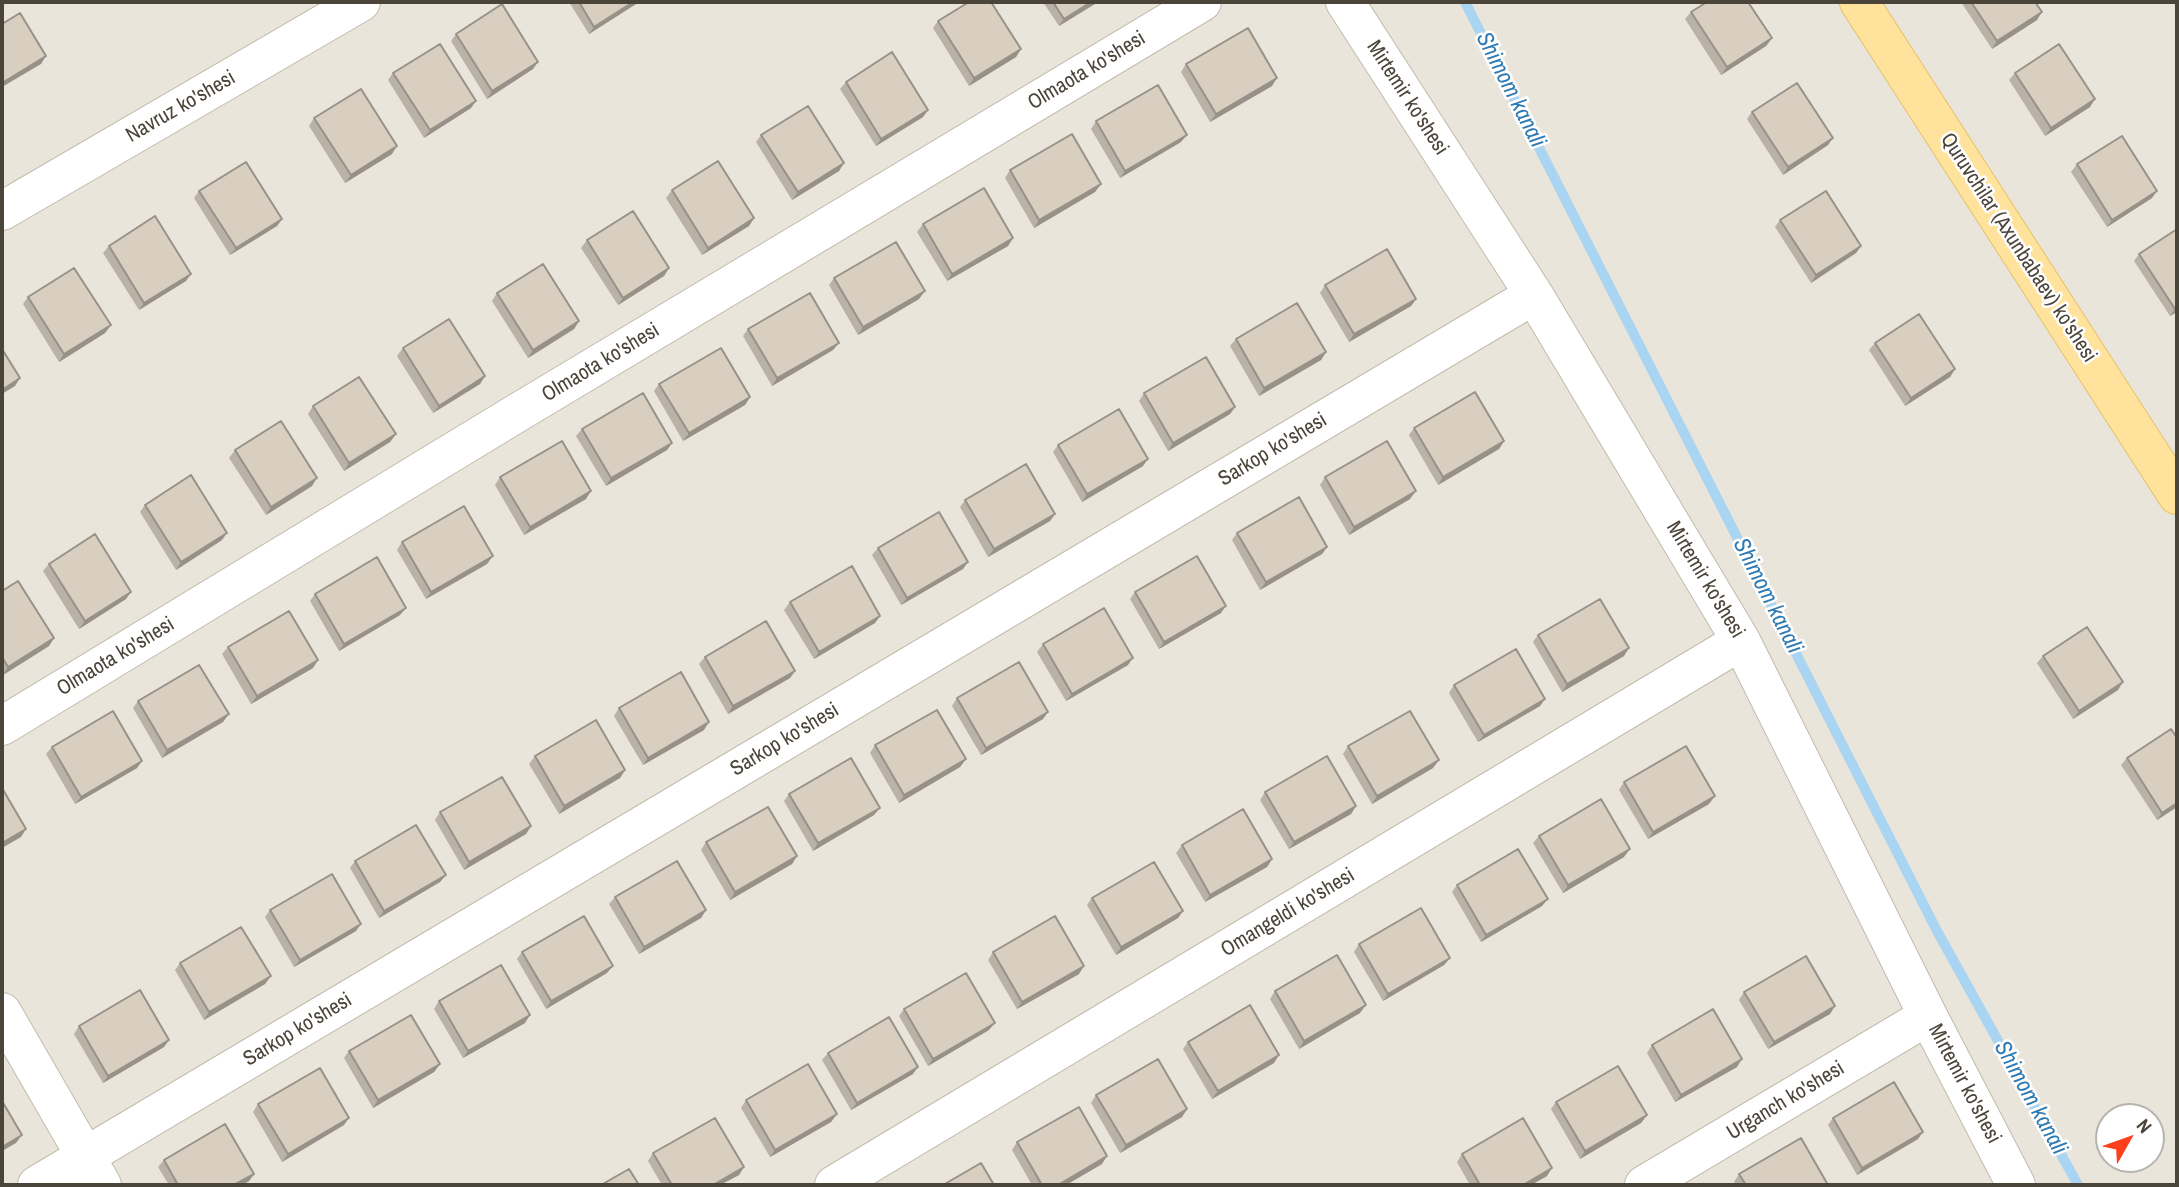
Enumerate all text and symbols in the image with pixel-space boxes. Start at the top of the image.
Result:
street label: Olmaota ko'shesi [1024,26,1150,116]
water label: Shimom kanali [1469,28,1551,152]
street label: Mirtemir ko'shesi [1361,36,1453,160]
street label: Navruz ko'shesi [122,66,240,148]
street label: Quruvchilar (Axunbabaev) ko'shesi [1934,129,2102,367]
street label: Olmaota ko'shesi [538,318,664,408]
street label: Sarkop ko'shesi [1214,408,1332,492]
street label: Mirtemir ko'shesi [1660,517,1750,643]
water label: Shimom kanali [1726,534,1808,658]
street label: Olmaota ko'shesi [53,612,179,702]
street label: Sarkop ko'shesi [726,698,844,782]
street label: Omangeldi ko'shesi [1217,863,1359,963]
street label: Sarkop ko'shesi [239,988,357,1072]
street label: Mirtemir ko'shesi [1922,1020,2006,1148]
water label: Shimom kanali [1987,1036,2073,1160]
street label: Urganch ko'shesi [1723,1056,1849,1146]
north arrow [2095,1103,2165,1173]
text: N [2131,1113,2158,1138]

